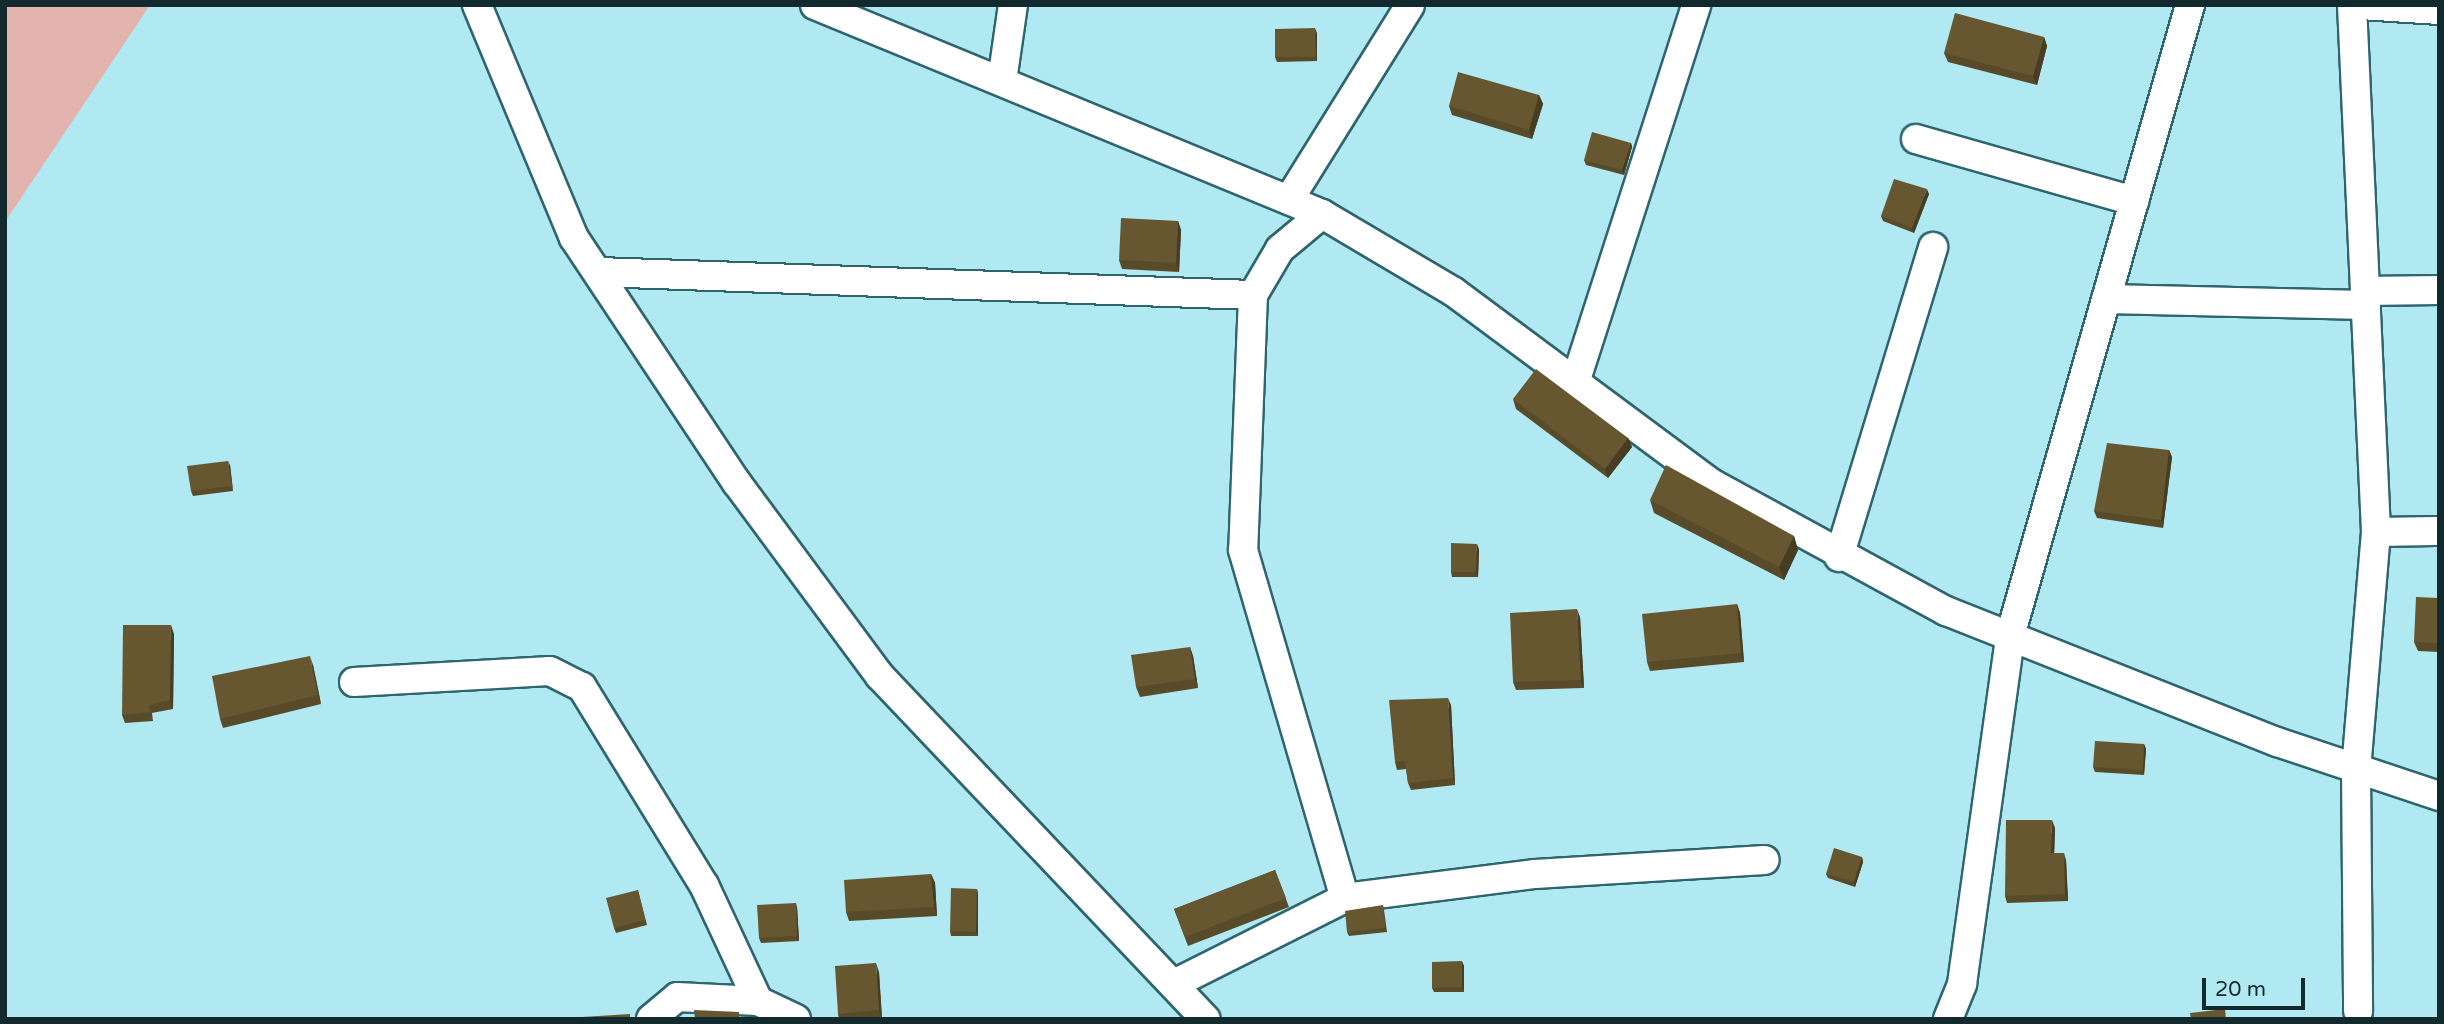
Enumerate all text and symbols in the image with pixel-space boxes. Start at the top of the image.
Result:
scale bar [2206,964,2309,1008]
text: 20 m [2215,977,2266,1002]

